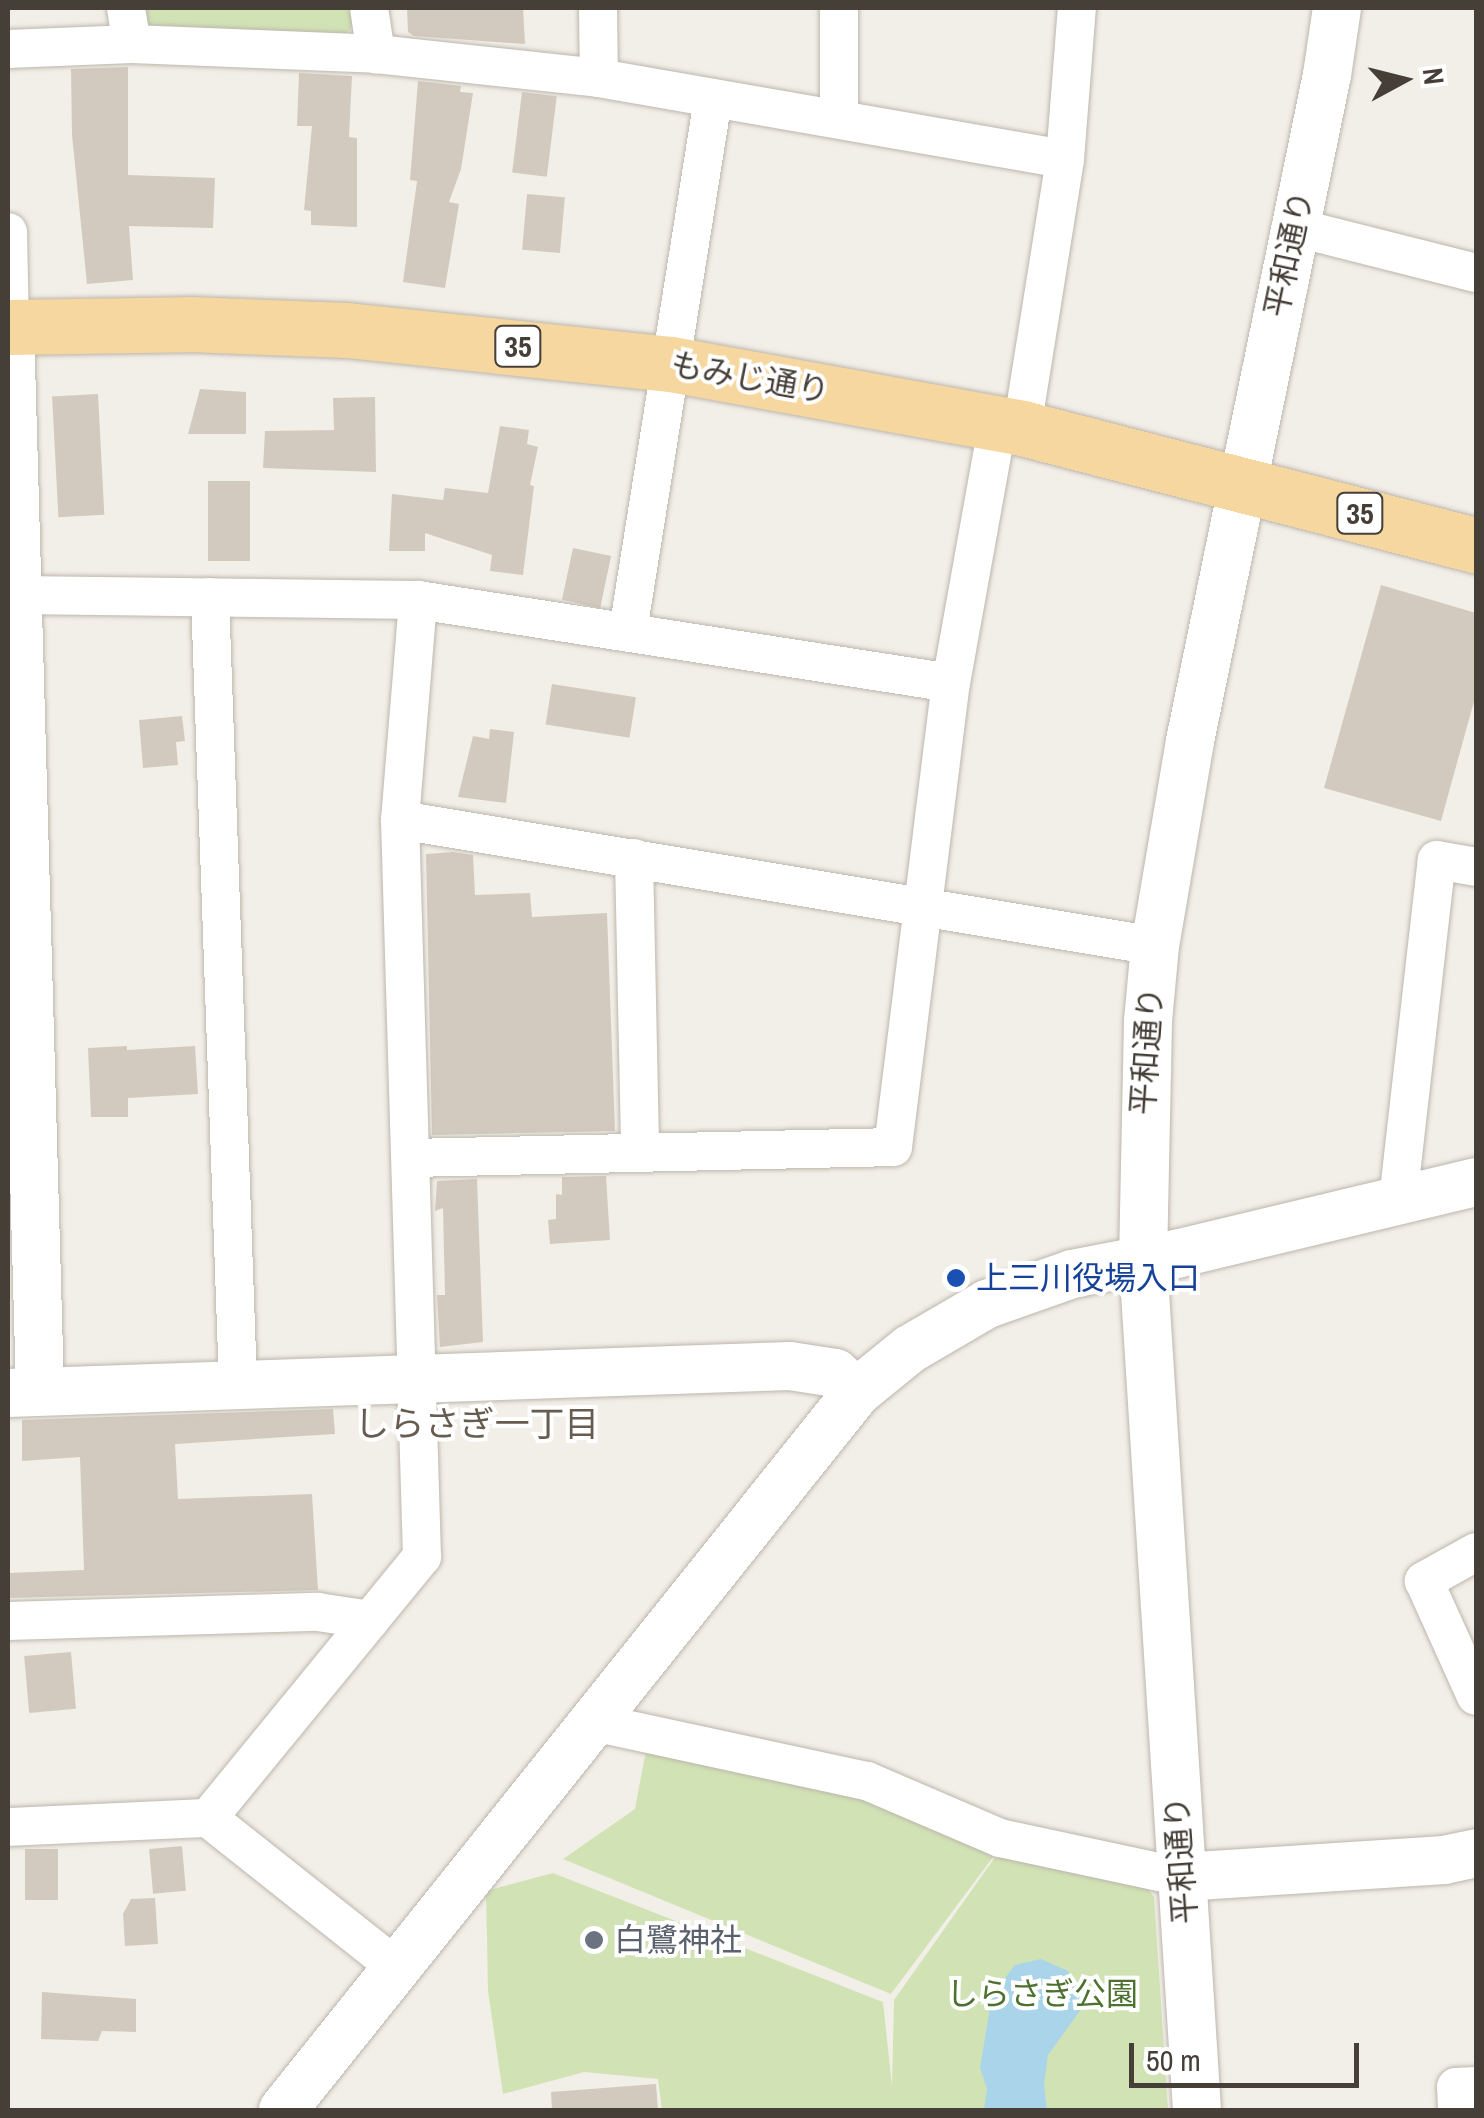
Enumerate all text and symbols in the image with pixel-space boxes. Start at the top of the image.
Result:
north arrow [1354,30,1454,130]
text: N [1414,66,1454,87]
street label: 平和通り [1257,187,1321,321]
road number: 35 [493,321,543,371]
street label: もみじ通り [668,345,832,411]
road number: 35 [1335,488,1385,538]
street label: 平和通り [1123,986,1171,1116]
place label: 上三川役場入口 [976,1259,1200,1297]
marker: 上三川役場入口 [945,1267,967,1289]
district label: しらさぎ一丁目 [355,1403,599,1445]
street label: 平和通り [1157,1795,1205,1925]
place label: 白鷺神社 [614,1921,742,1959]
marker: 白鷺神社 [583,1929,605,1951]
park label: しらさぎ公園 [946,1975,1138,2013]
scale bar [1134,2023,1364,2085]
text: 50 m [1146,2040,1201,2080]

